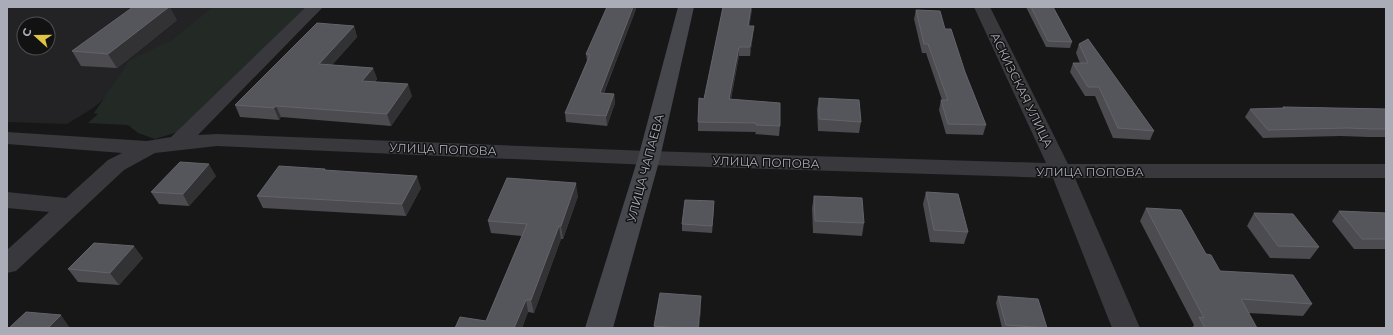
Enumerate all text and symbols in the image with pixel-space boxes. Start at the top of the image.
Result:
north arrow [16,16,56,56]
text: С [19,26,35,39]
street label: АСКИЗСКАЯ УЛИЦА [988,30,1056,150]
street label: УЛИЦА ЧАПАЕВА [623,112,667,224]
street label: УЛИЦА ПОПОВА [389,140,497,158]
street label: УЛИЦА ПОПОВА [712,153,820,171]
street label: УЛИЦА ПОПОВА [1036,164,1144,179]

